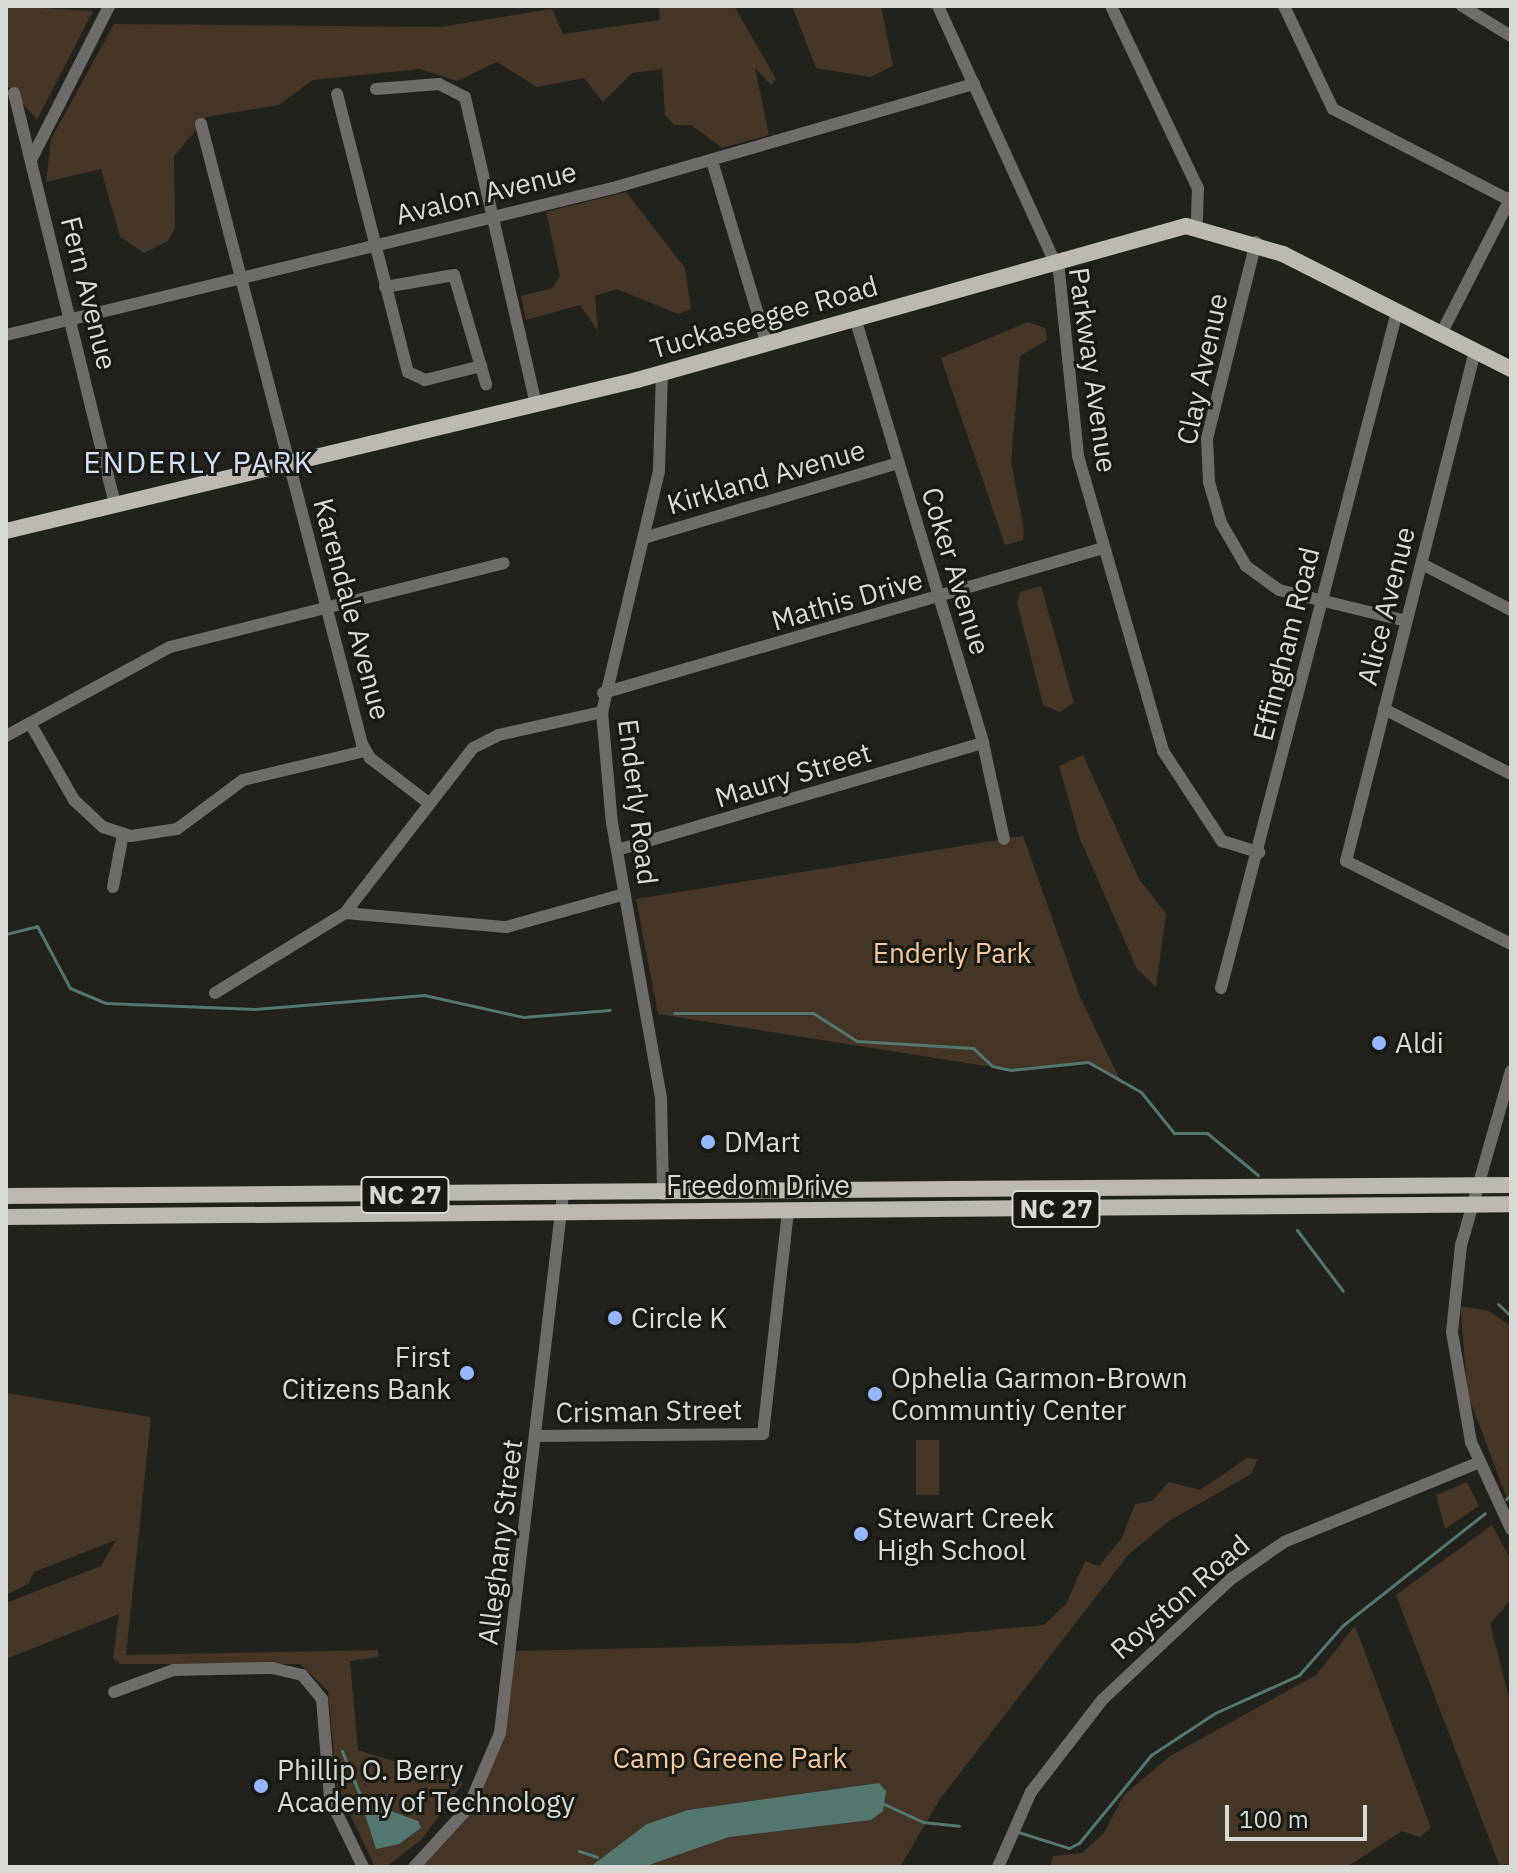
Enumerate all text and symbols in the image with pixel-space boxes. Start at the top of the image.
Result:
street label: Avalon Avenue [392,154,580,232]
street label: Fern Avenue [54,213,124,373]
street label: Parkway Avenue [1062,265,1124,475]
street label: Tuckaseegee Road [646,268,882,366]
street label: Clay Avenue [1170,290,1234,448]
street label: Kirkland Avenue [663,433,869,521]
district label: ENDERLY PARK [83,444,315,480]
street label: Coker Avenue [915,483,997,659]
street label: Karendale Avenue [306,495,398,723]
street label: Alice Avenue [1350,523,1422,689]
street label: Effingham Road [1246,544,1326,744]
street label: Mathis Drive [768,562,926,638]
street label: Enderly Road [611,717,665,887]
street label: Maury Street [711,735,875,815]
park label: Enderly Park [873,936,1031,970]
place label: Aldi [1395,1026,1444,1060]
marker: Aldi [1370,1034,1388,1052]
place label: DMart [724,1125,801,1159]
marker: DMart [699,1133,717,1151]
street label: Freedom Drive [666,1168,850,1202]
road number: NC 27 [359,1173,451,1217]
road number: NC 27 [1010,1187,1102,1231]
place label: Circle K [631,1301,727,1335]
marker: Circle K [606,1309,624,1327]
place label: First Citizens Bank [282,1340,451,1406]
place label: Ophelia Garmon-Brown Communtiy Center [891,1361,1188,1427]
marker: First Citizens Bank [458,1364,476,1382]
marker: Ophelia Garmon-Brown Communtiy Center [866,1385,884,1403]
street label: Crisman Street [555,1393,743,1429]
street label: Alleghany Street [471,1437,529,1647]
place label: Stewart Creek High School [877,1501,1054,1567]
marker: Stewart Creek High School [852,1525,870,1543]
street label: Royston Road [1104,1528,1256,1666]
park label: Camp Greene Park [613,1741,847,1775]
place label: Phillip O. Berry Academy of Technology [277,1753,575,1819]
marker: Phillip O. Berry Academy of Technology [252,1777,270,1795]
scale bar [1229,1789,1371,1839]
text: 100 m [1239,1803,1309,1835]

